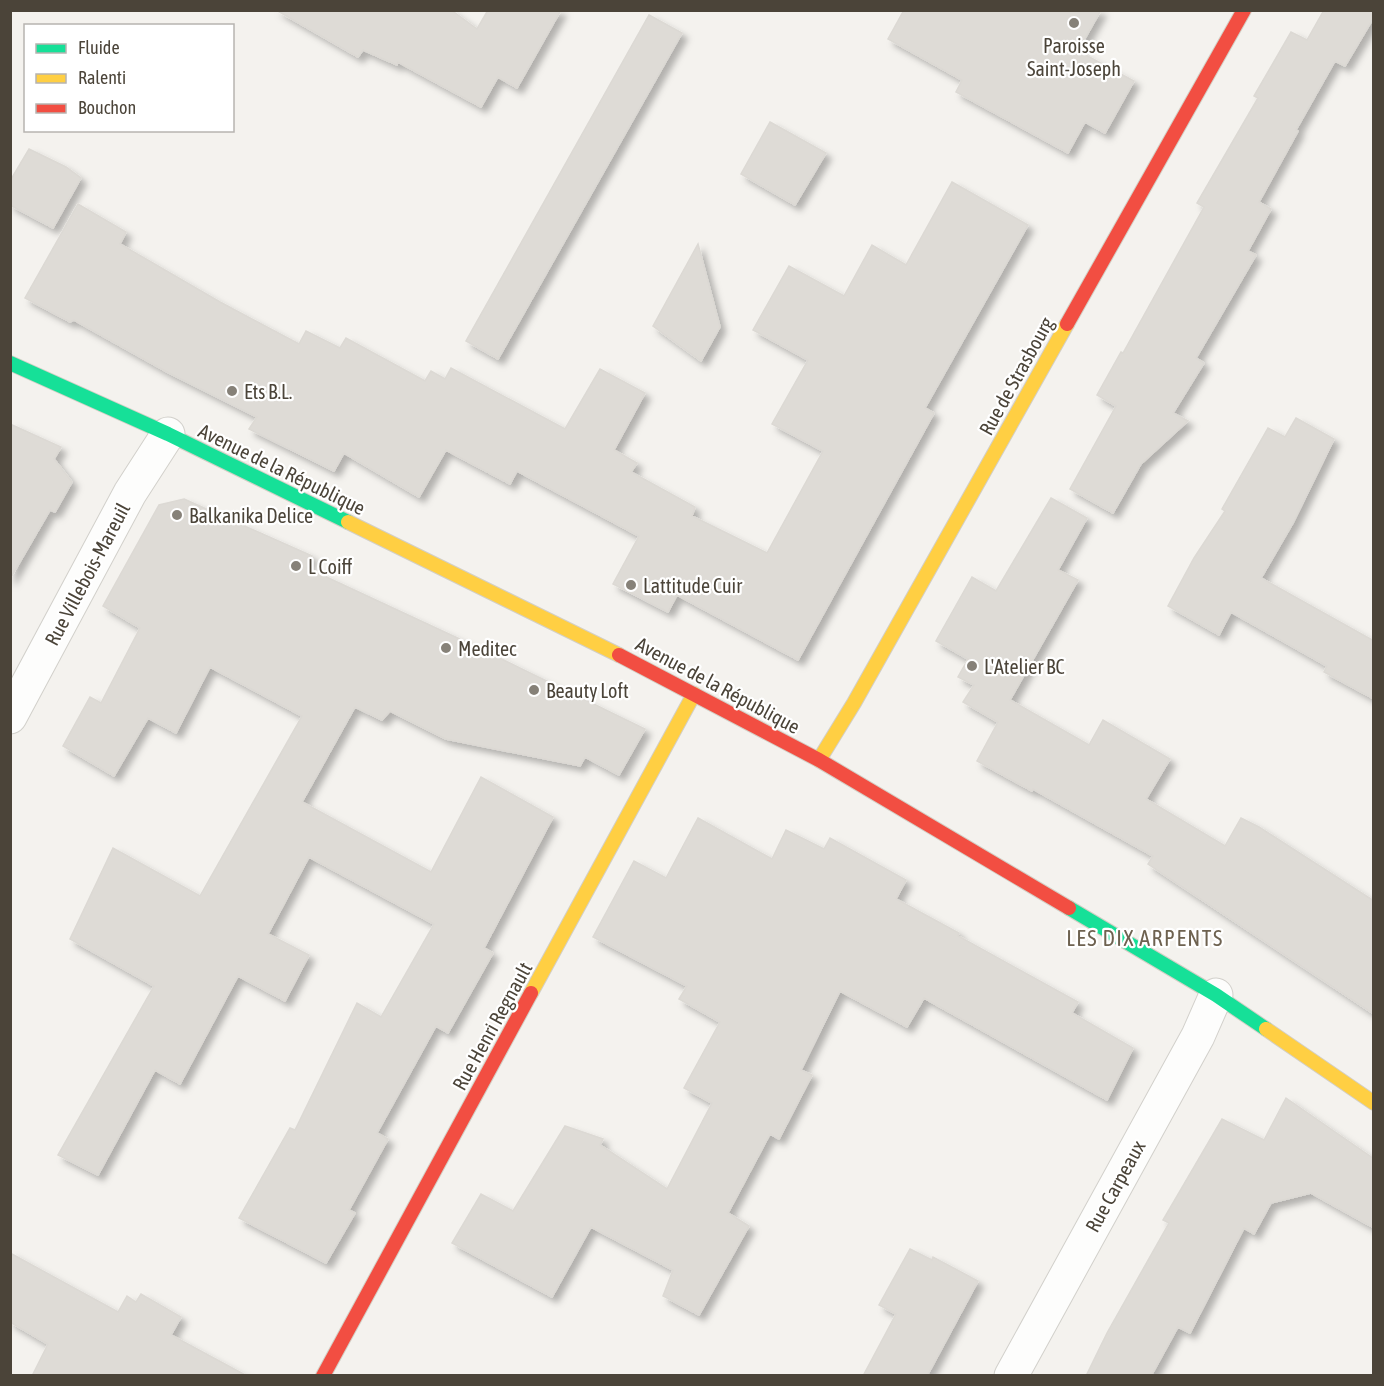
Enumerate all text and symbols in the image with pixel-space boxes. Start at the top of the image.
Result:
marker: Paroisse Saint-Joseph [1067,16,1081,30]
legend [24,24,234,132]
place label: Paroisse Saint-Joseph [1027,34,1121,80]
text: Fluide [78,37,120,58]
text: Ralenti [78,67,126,88]
text: Bouchon [78,97,136,118]
street label: Rue de Strasbourg [974,313,1058,439]
place label: Ets B.L. [244,380,292,403]
marker: Ets B.L. [225,384,239,398]
street label: Avenue de la République [195,419,369,519]
street label: Rue Villebois-Mareuil [40,498,135,649]
place label: Balkanika Delice [189,504,313,527]
marker: Balkanika Delice [170,508,184,522]
place label: L Coiff [308,555,352,578]
marker: L Coiff [289,559,303,573]
place label: Lattitude Cuir [643,574,743,597]
marker: Lattitude Cuir [624,578,638,592]
street label: Avenue de la République [632,632,804,738]
place label: Meditec [458,637,517,660]
marker: Meditec [439,641,453,655]
place label: L'Atelier BC [984,655,1065,678]
marker: L'Atelier BC [965,659,979,673]
place label: Beauty Loft [546,679,629,702]
marker: Beauty Loft [527,683,541,697]
district label: LES DIX ARPENTS [1066,925,1224,951]
street label: Rue Henri Regnault [447,958,537,1094]
street label: Rue Carpeaux [1080,1136,1150,1236]

